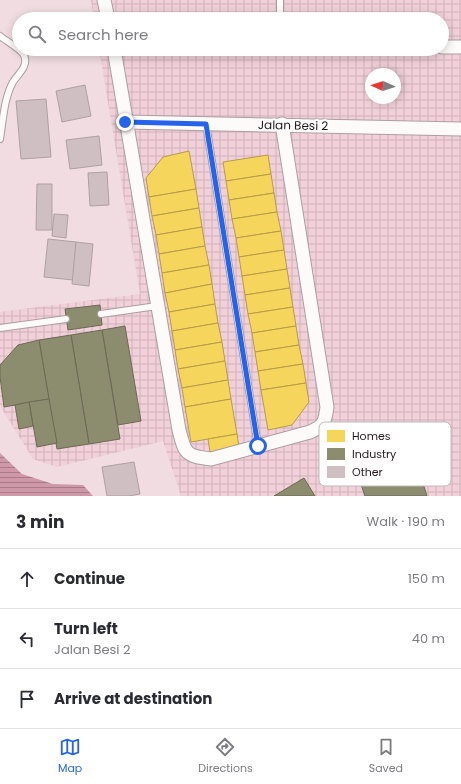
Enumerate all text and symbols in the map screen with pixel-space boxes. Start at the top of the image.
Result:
search box [12,12,449,56]
icon: search [26,23,48,45]
text: Search here [58,24,148,45]
north arrow [365,68,401,104]
route end [116,113,134,131]
street label: Jalan Besi 2 [258,116,329,134]
legend [319,422,451,486]
text: Homes [352,428,391,444]
route start [249,437,267,455]
text: Industry [352,446,397,462]
text: Other [352,464,383,480]
text: 3 min [16,510,64,534]
text: Walk · 190 m [367,512,445,531]
icon: ahead [16,568,38,590]
text: Continue [54,568,125,589]
text: 150 m [408,569,445,588]
text: Turn left [54,618,118,639]
icon: left [16,628,38,650]
text: 40 m [412,629,445,648]
text: Jalan Besi 2 [54,640,130,659]
icon: arrive [16,688,38,710]
text: Arrive at destination [54,688,212,709]
tab: Map [58,736,82,777]
tab: Directions [198,736,253,777]
tab: Saved [369,736,403,777]

